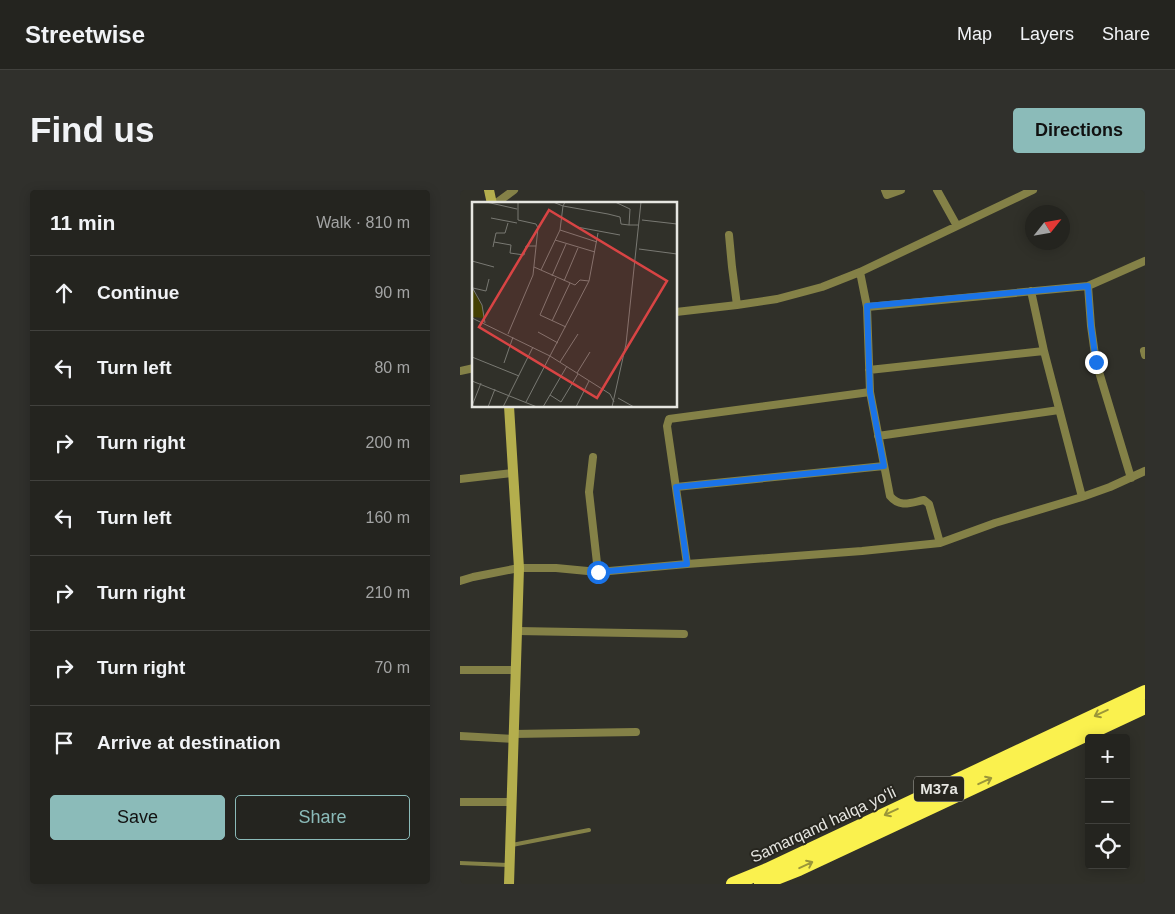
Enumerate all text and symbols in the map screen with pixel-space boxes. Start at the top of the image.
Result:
text: Streetwise [25,21,145,48]
text: Map [957,24,992,44]
text: Layers [1020,24,1074,44]
text: Share [1102,24,1150,44]
button: Directions [1013,108,1145,153]
text: Find us [30,110,154,149]
inset map [472,202,678,408]
north arrow [1025,205,1070,250]
text: 11 min [50,211,115,234]
text: Walk · 810 m [316,214,410,231]
icon: ahead [50,279,78,307]
text: Continue [97,282,179,303]
text: 90 m [374,284,410,301]
route end [1085,351,1108,374]
icon: left [50,354,78,382]
text: Turn left [97,357,172,378]
text: 80 m [374,359,410,376]
icon: right [50,429,78,457]
text: Turn right [97,432,185,453]
text: 200 m [366,434,410,451]
icon: left [50,504,78,532]
text: Turn left [97,507,172,528]
text: 160 m [366,509,410,526]
route start [587,561,610,584]
icon: right [50,579,78,607]
text: Turn right [97,582,185,603]
text: 210 m [366,584,410,601]
icon: right [50,654,78,682]
text: Turn right [97,657,185,678]
text: 70 m [374,659,410,676]
one-way arrow [1094,708,1109,718]
icon: arrive [50,729,78,757]
text: Arrive at destination [97,732,281,753]
map controls [1085,734,1130,869]
button: + [1085,734,1130,779]
road number: M37a [914,776,964,802]
one-way arrow [977,776,992,786]
button: − [1085,779,1130,824]
street label: Samarqand halqa yoʻli [748,783,899,866]
button: Save [50,795,225,840]
button: Share [235,795,410,840]
one-way arrow [883,807,898,817]
button: locate [1085,824,1130,869]
one-way arrow [798,860,813,870]

